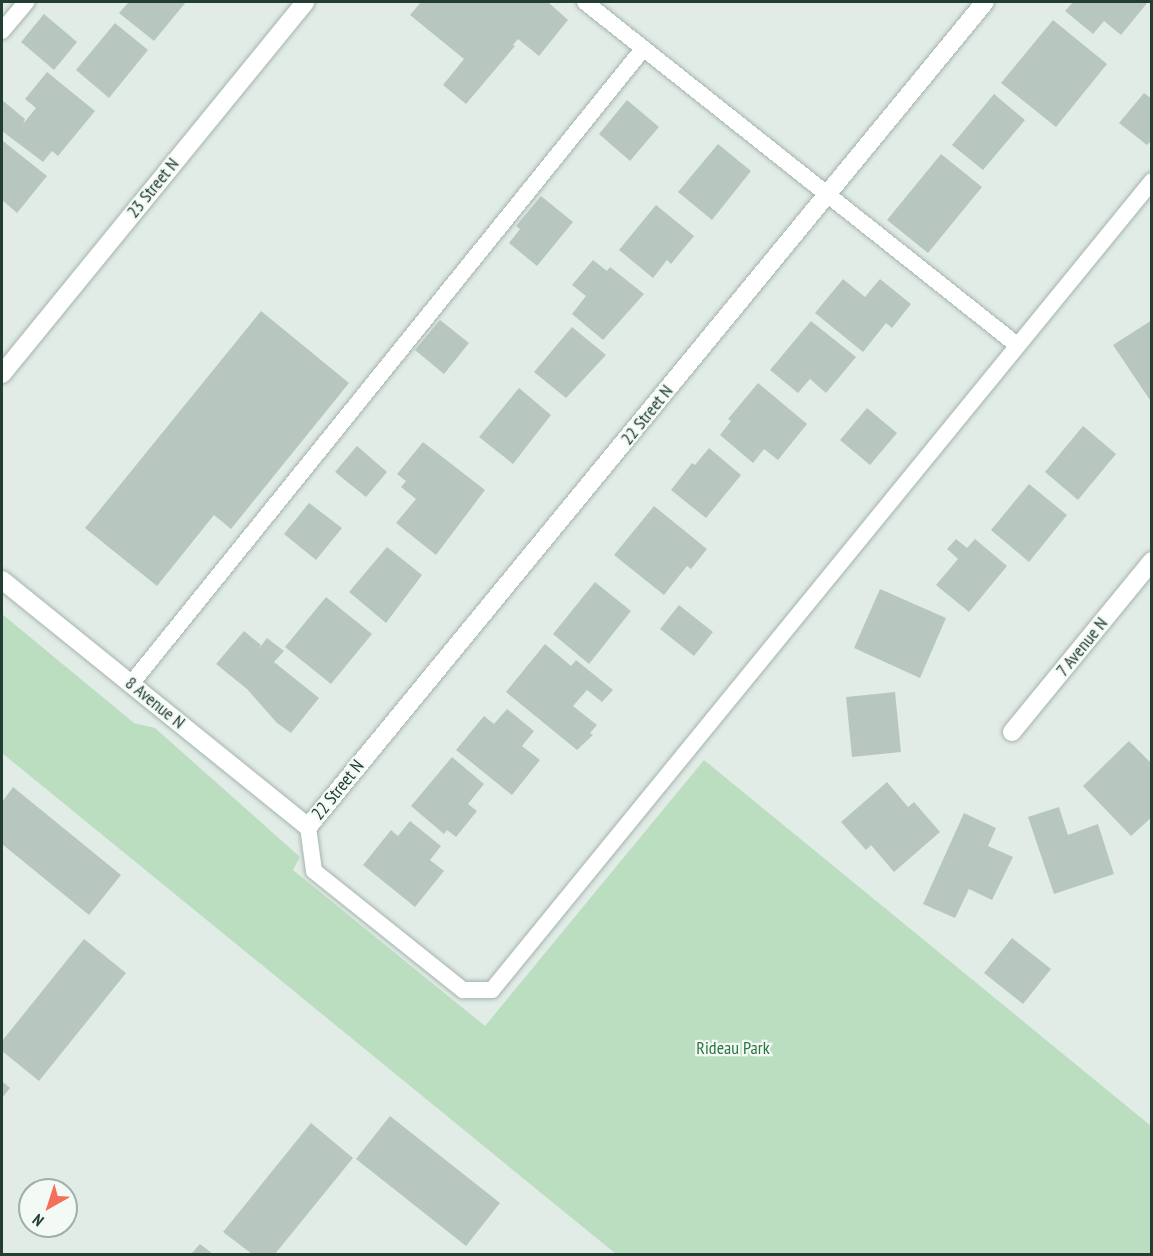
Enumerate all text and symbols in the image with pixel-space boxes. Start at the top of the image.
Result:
street label: 23 Street N [122,154,184,222]
street label: 22 Street N [616,381,678,449]
street label: 7 Avenue N [1051,613,1113,681]
street label: 8 Avenue N [121,672,189,734]
street label: 22 Street N [307,756,369,824]
park label: Rideau Park [696,1037,770,1059]
north arrow [18,1178,78,1238]
text: N [28,1210,48,1231]

